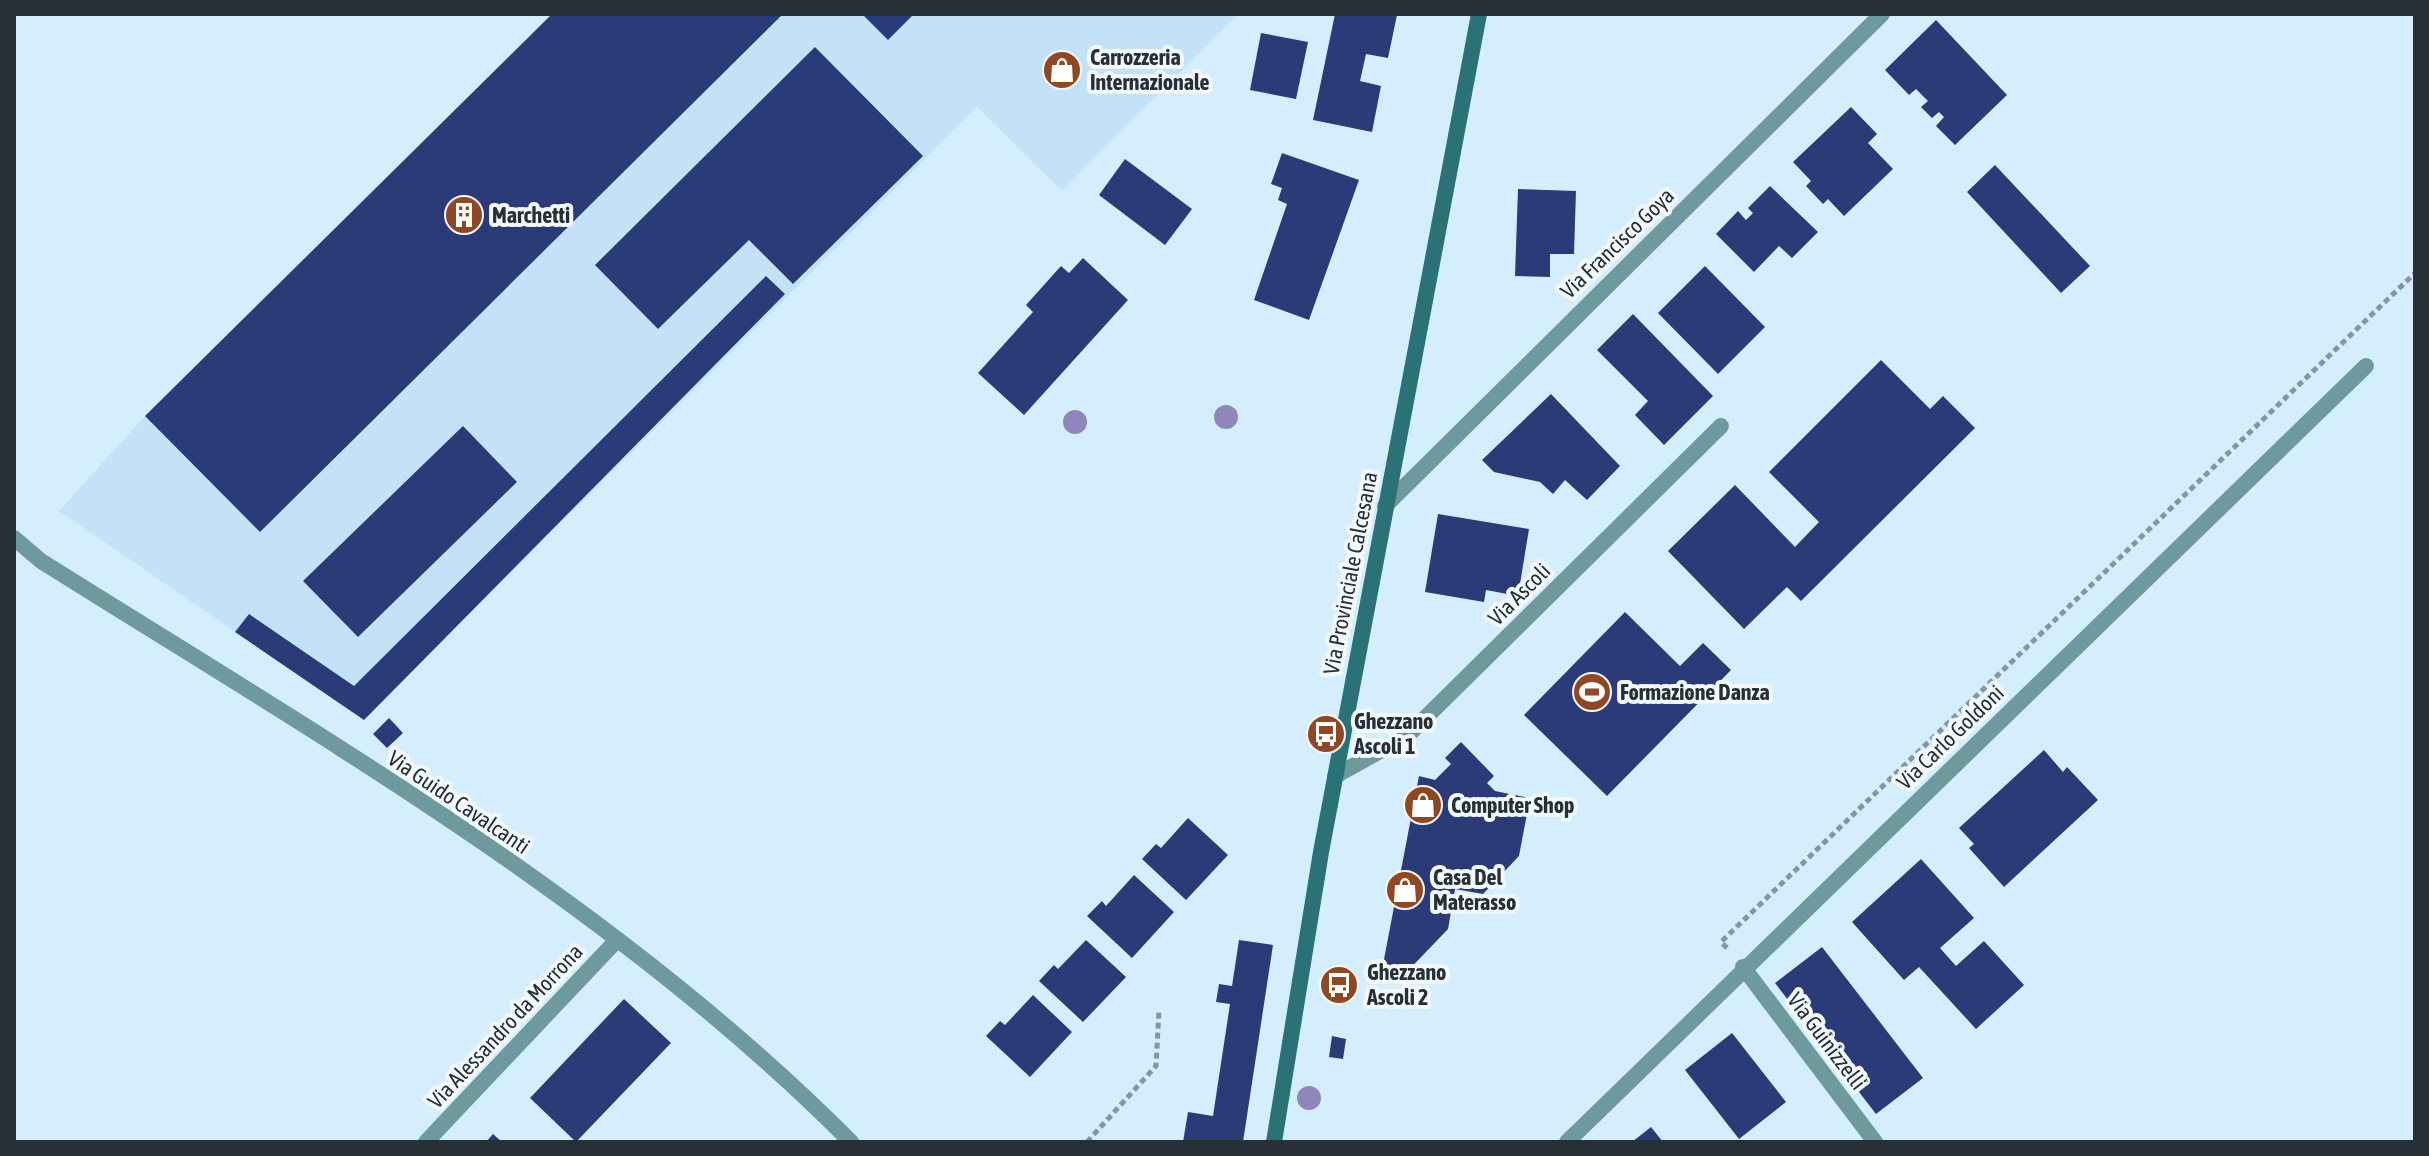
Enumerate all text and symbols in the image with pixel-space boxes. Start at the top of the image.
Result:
place label: Carrozzeria Internazionale [1090,44,1210,95]
shop icon: Carrozzeria Internazionale [1041,49,1083,91]
street label: Via Francisco Goya [1555,182,1679,304]
building icon: Marchetti [443,194,485,236]
place label: Marchetti [492,202,570,228]
street label: Via Provinciale Calcesana [1318,469,1382,677]
street label: Via Ascoli [1483,558,1555,630]
sports icon: Formazione Danza [1571,671,1613,713]
place label: Formazione Danza [1620,679,1770,705]
street label: Via Carlo Goldoni [1891,679,2009,795]
place label: Ghezzano Ascoli 1 [1353,708,1433,759]
bus stop icon: Ghezzano Ascoli 1 [1305,713,1347,755]
street label: Via Guido Cavalcanti [383,745,535,859]
shop icon: Computer Shop [1402,784,1444,826]
place label: Computer Shop [1451,792,1574,818]
place label: Casa Del Materasso [1433,864,1516,915]
shop icon: Casa Del Materasso [1384,869,1426,911]
street label: Via Alessandro da Morrona [422,938,588,1114]
place label: Ghezzano Ascoli 2 [1366,959,1446,1010]
bus stop icon: Ghezzano Ascoli 2 [1318,964,1360,1006]
street label: Via Guinizzelli [1782,987,1872,1095]

